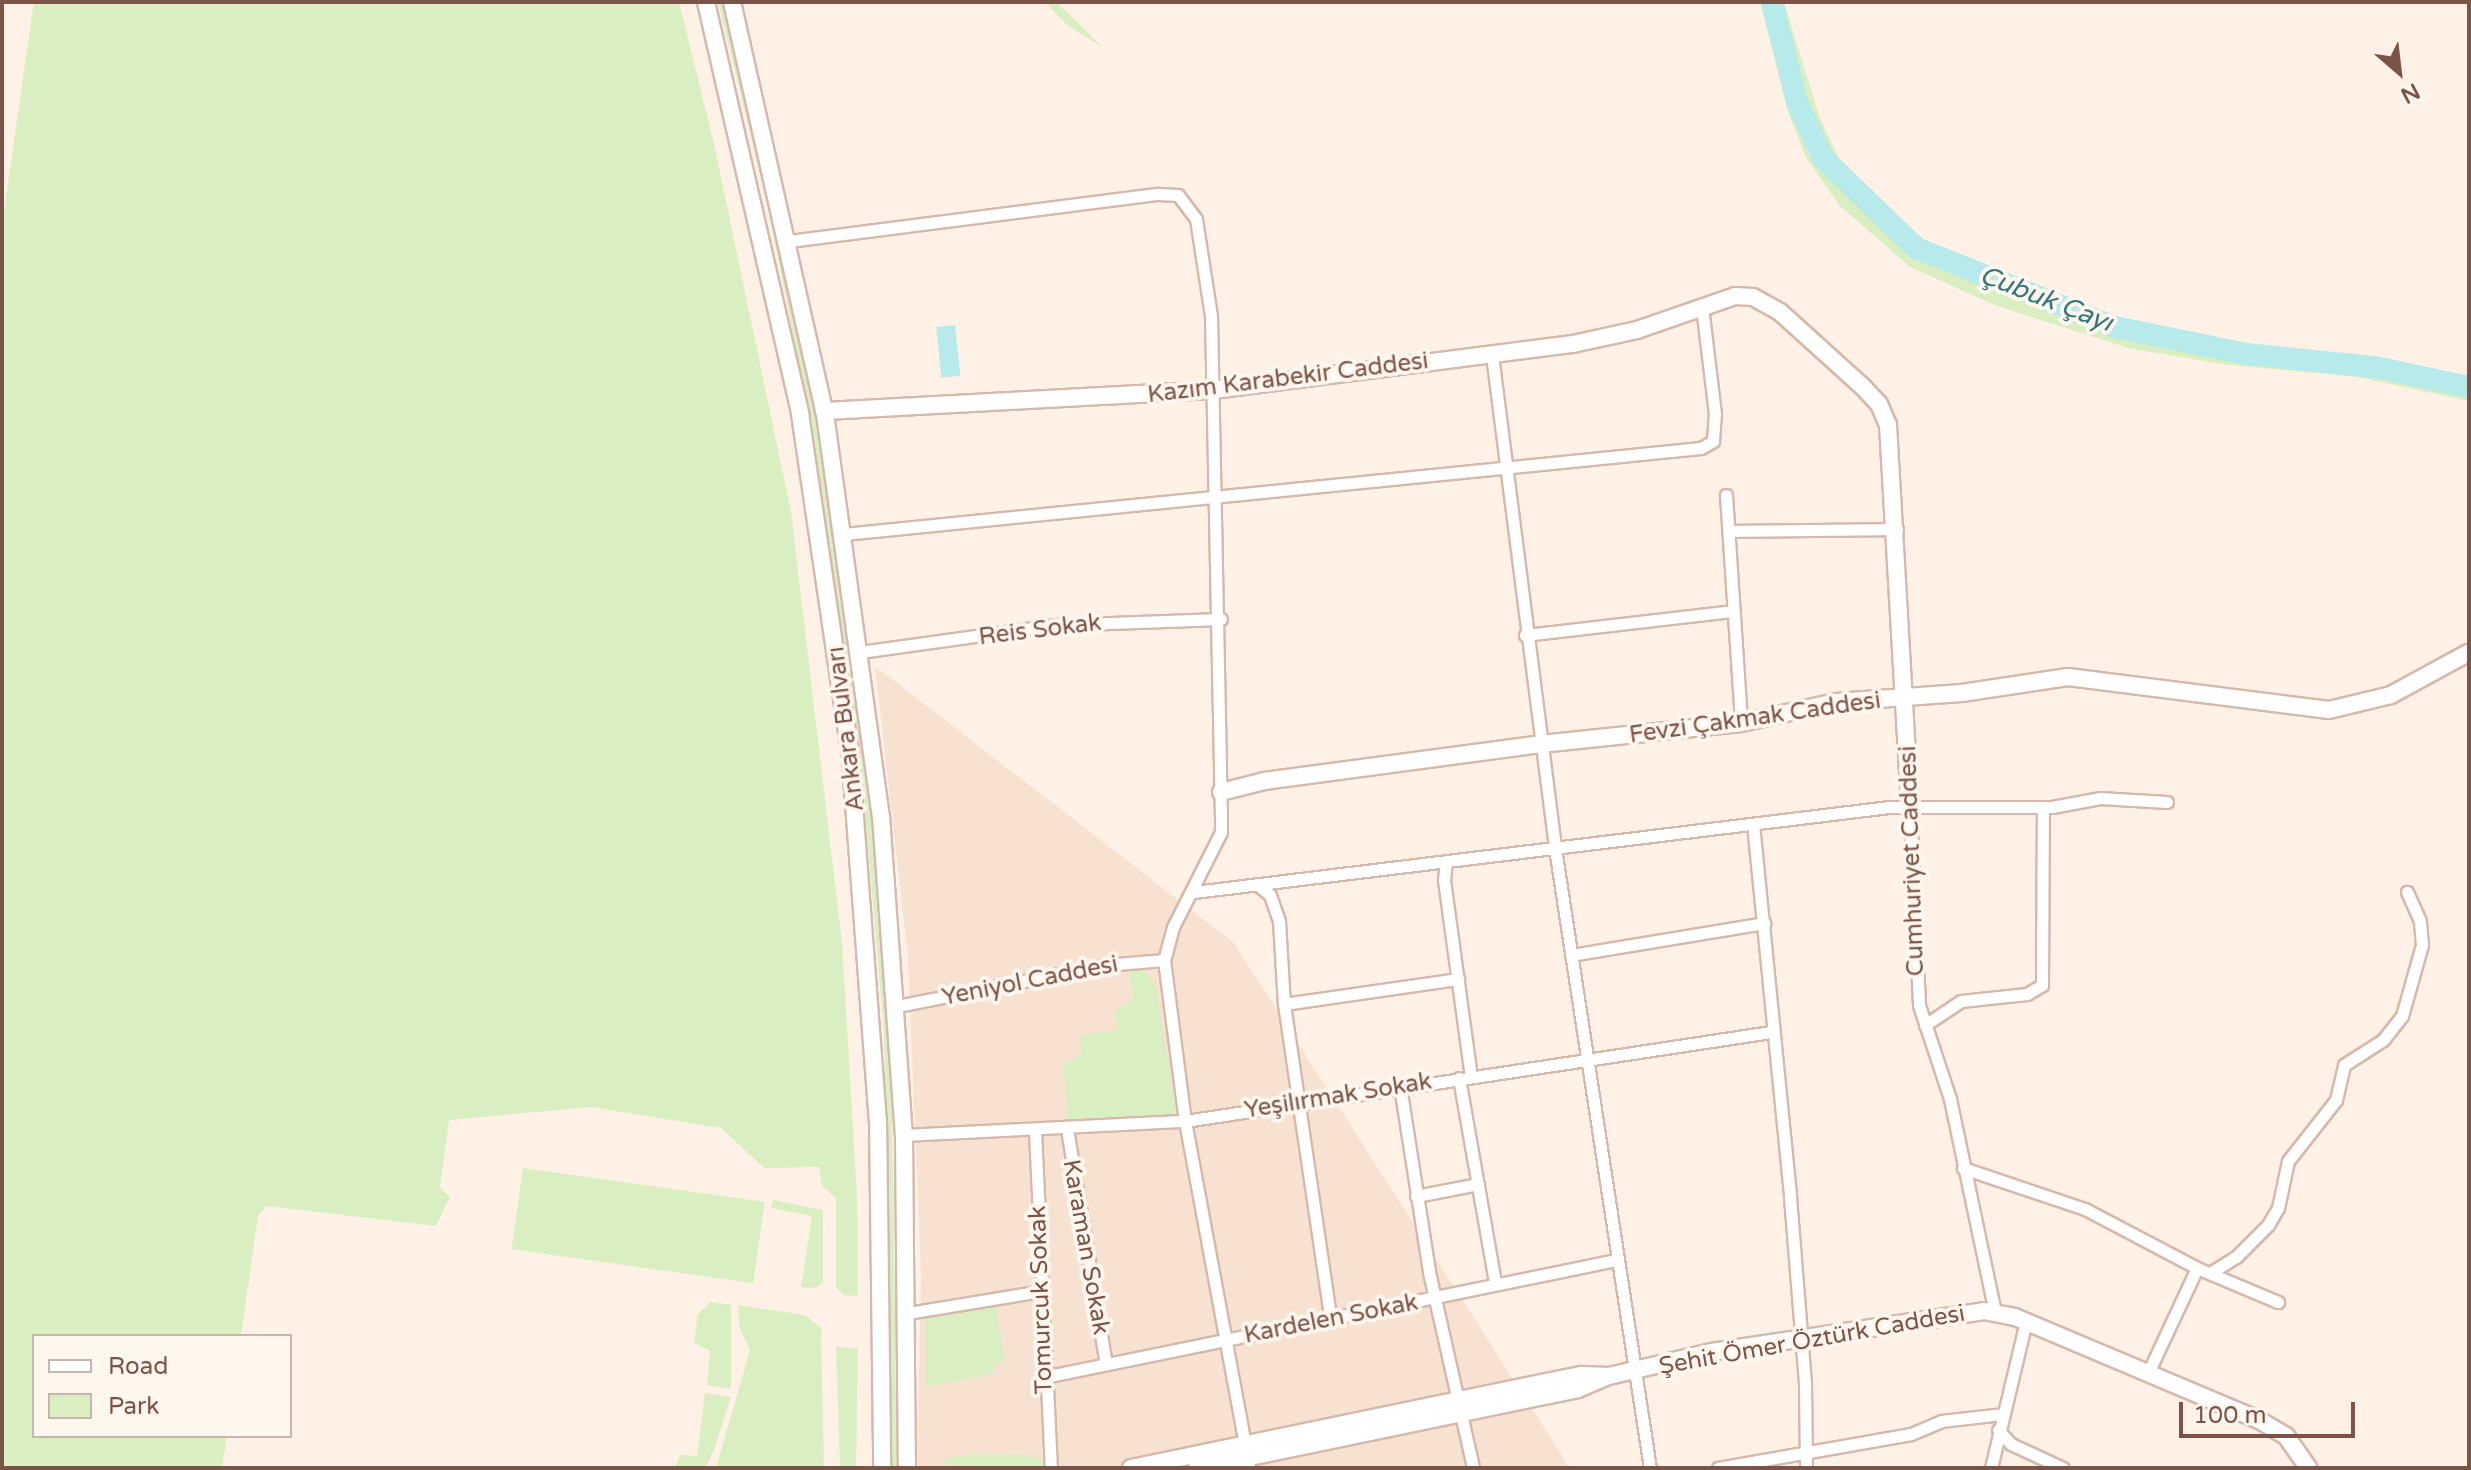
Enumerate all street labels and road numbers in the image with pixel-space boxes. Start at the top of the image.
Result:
street label: Kazım Karabekir Caddesi [1146,346,1430,410]
street label: Reis Sokak [977,608,1103,652]
street label: Ankara Bulvarı [822,645,870,813]
street label: Fevzi Çakmak Caddesi [1627,686,1883,750]
street label: Cumhuriyet Caddesi [1894,745,1930,977]
street label: Yeniyol Caddesi [940,950,1120,1012]
street label: Yeşilırmak Sokak [1242,1067,1434,1125]
street label: Karaman Sokak [1056,1157,1116,1337]
street label: Tomurcuk Sokak [1023,1205,1059,1395]
street label: Kardelen Sokak [1242,1288,1420,1350]
street label: Şehit Ömer Öztürk Caddesi [1657,1299,1967,1381]

